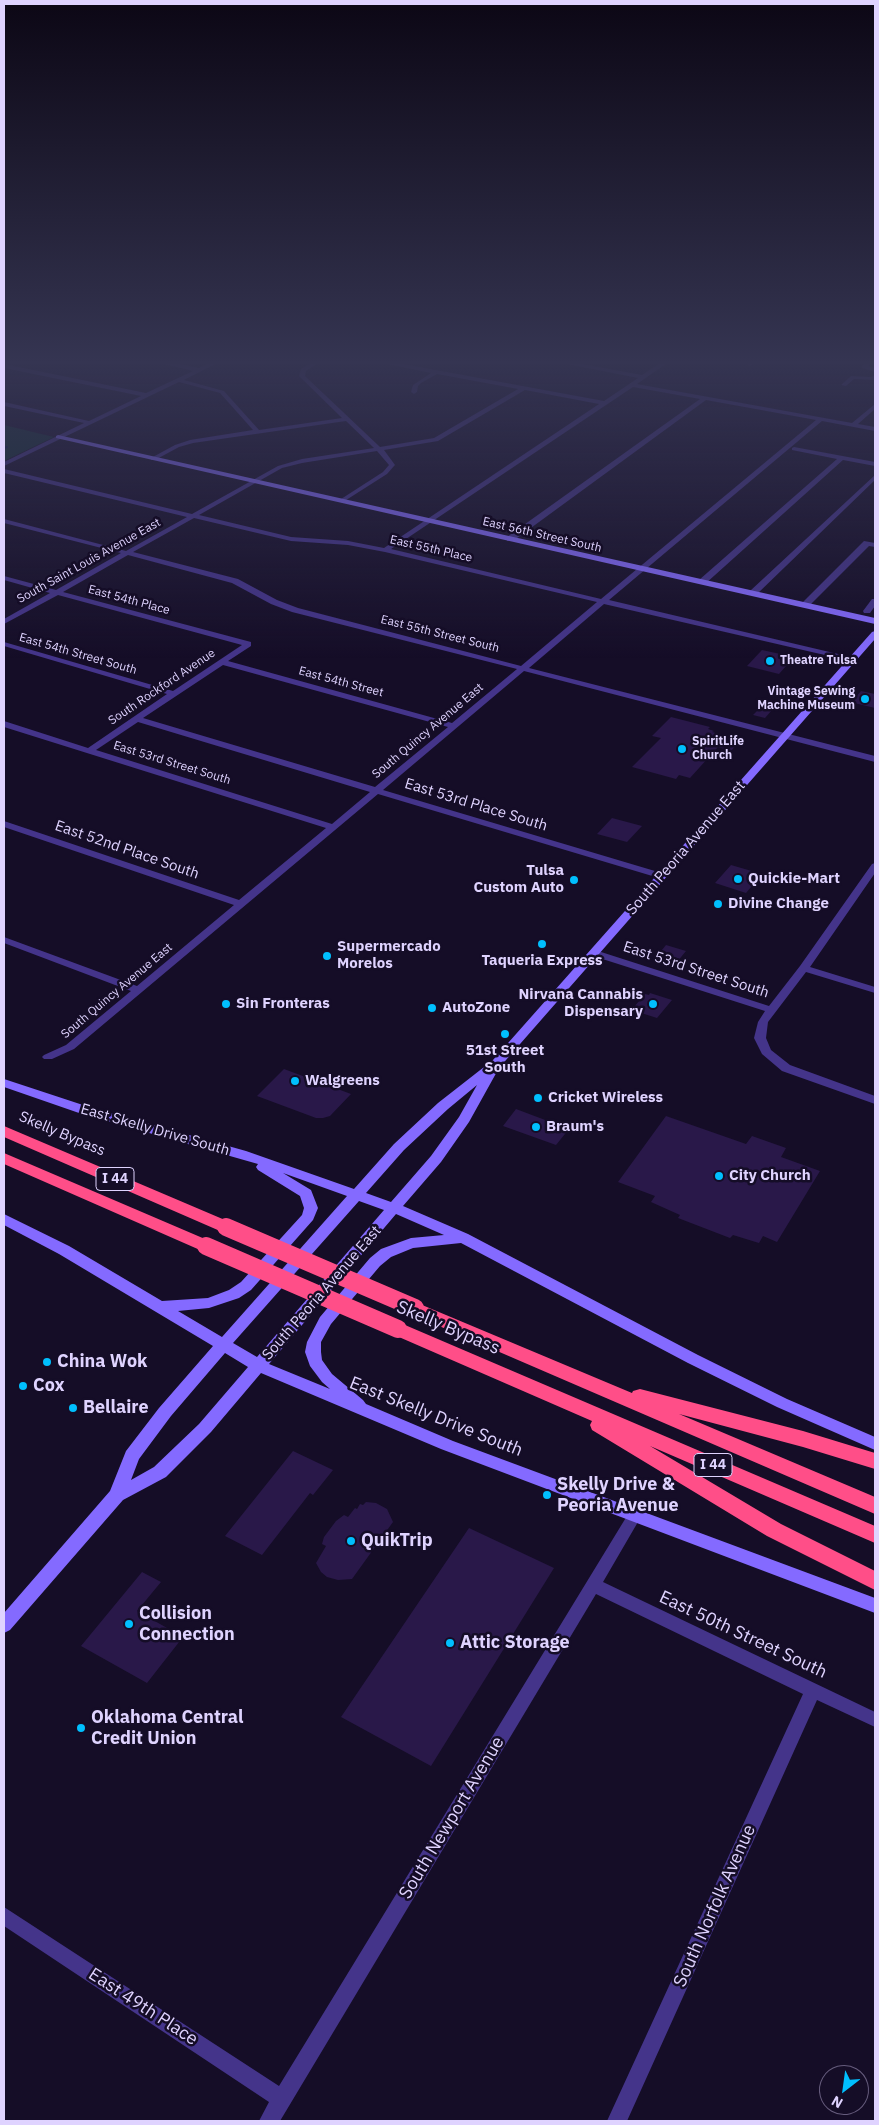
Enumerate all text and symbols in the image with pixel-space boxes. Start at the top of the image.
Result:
street label: East 56th Street South [481,514,603,556]
street label: South Saint Louis Avenue East [15,515,163,607]
street label: East 55th Place [388,533,474,565]
street label: East 54th Place [87,582,171,618]
street label: East 55th Street South [379,612,501,656]
street label: East 54th Street South [17,630,139,678]
street label: South Rockford Avenue [106,646,218,728]
place label: Theatre Tulsa [780,654,857,668]
marker: Theatre Tulsa [764,655,776,667]
street label: East 54th Street [297,664,385,700]
street label: South Quincy Avenue East [370,680,486,782]
place label: Vintage Sewing Machine Museum [757,685,855,713]
marker: Vintage Sewing Machine Museum [859,693,871,705]
place label: SpiritLife Church [692,735,744,763]
street label: East 53rd Street South [112,738,232,788]
marker: SpiritLife Church [676,743,688,755]
street label: East 53rd Place South [402,775,550,835]
street label: South Peoria Avenue East [623,777,749,919]
street label: East 52nd Place South [53,817,201,883]
place label: Tulsa Custom Auto [473,862,564,897]
place label: Quickie-Mart [748,870,840,888]
marker: Quickie-Mart [732,873,744,885]
marker: Tulsa Custom Auto [568,874,580,886]
place label: Divine Change [728,895,829,913]
marker: Divine Change [712,898,724,910]
place label: Supermercado Morelos [337,938,441,973]
marker: Taqueria Express [536,938,548,950]
street label: East 53rd Street South [621,938,771,1002]
street label: South Quincy Avenue East [59,940,175,1042]
marker: Supermercado Morelos [321,950,333,962]
place label: Taqueria Express [481,952,603,970]
place label: Nirvana Cannabis Dispensary [519,986,643,1021]
place label: Sin Fronteras [236,995,330,1013]
marker: Sin Fronteras [220,998,232,1010]
marker: Nirvana Cannabis Dispensary [647,998,659,1010]
place label: AutoZone [442,999,510,1017]
marker: AutoZone [426,1002,438,1014]
marker: 51st Street South [499,1028,511,1040]
place label: 51st Street South [466,1042,544,1077]
place label: Walgreens [305,1072,380,1090]
marker: Walgreens [289,1075,301,1087]
place label: Cricket Wireless [548,1089,663,1107]
marker: Cricket Wireless [532,1092,544,1104]
street label: East Skelly Drive South [78,1100,232,1160]
street label: Skelly Bypass [16,1108,108,1160]
place label: Braum's [546,1118,604,1136]
marker: Braum's [530,1121,542,1133]
place label: City Church [729,1167,811,1185]
road number: I 44 [96,1168,134,1190]
marker: City Church [713,1170,725,1182]
street label: South Peoria Avenue East [259,1222,385,1364]
street label: Skelly Bypass [393,1297,503,1359]
place label: China Wok [57,1351,147,1373]
marker: China Wok [41,1356,53,1368]
street label: East Skelly Drive South [346,1372,526,1462]
place label: Cox [33,1375,65,1397]
marker: Cox [17,1380,29,1392]
place label: Bellaire [83,1397,149,1419]
marker: Bellaire [67,1402,79,1414]
road number: I 44 [694,1454,732,1476]
place label: Skelly Drive & Peoria Avenue [557,1474,679,1516]
marker: Skelly Drive & Peoria Avenue [541,1489,553,1501]
place label: QuikTrip [361,1530,433,1552]
marker: QuikTrip [345,1535,357,1547]
street label: East 50th Street South [656,1587,830,1683]
place label: Collision Connection [139,1603,235,1646]
marker: Collision Connection [123,1618,135,1630]
place label: Attic Storage [460,1632,570,1654]
marker: Attic Storage [444,1637,456,1649]
place label: Oklahoma Central Credit Union [91,1707,244,1750]
marker: Oklahoma Central Credit Union [75,1722,87,1734]
street label: South Newport Avenue [395,1733,509,1903]
street label: South Norfolk Avenue [669,1821,761,1991]
street label: East 49th Place [84,1964,202,2050]
north arrow [819,2065,869,2115]
text: N [828,2092,846,2112]

